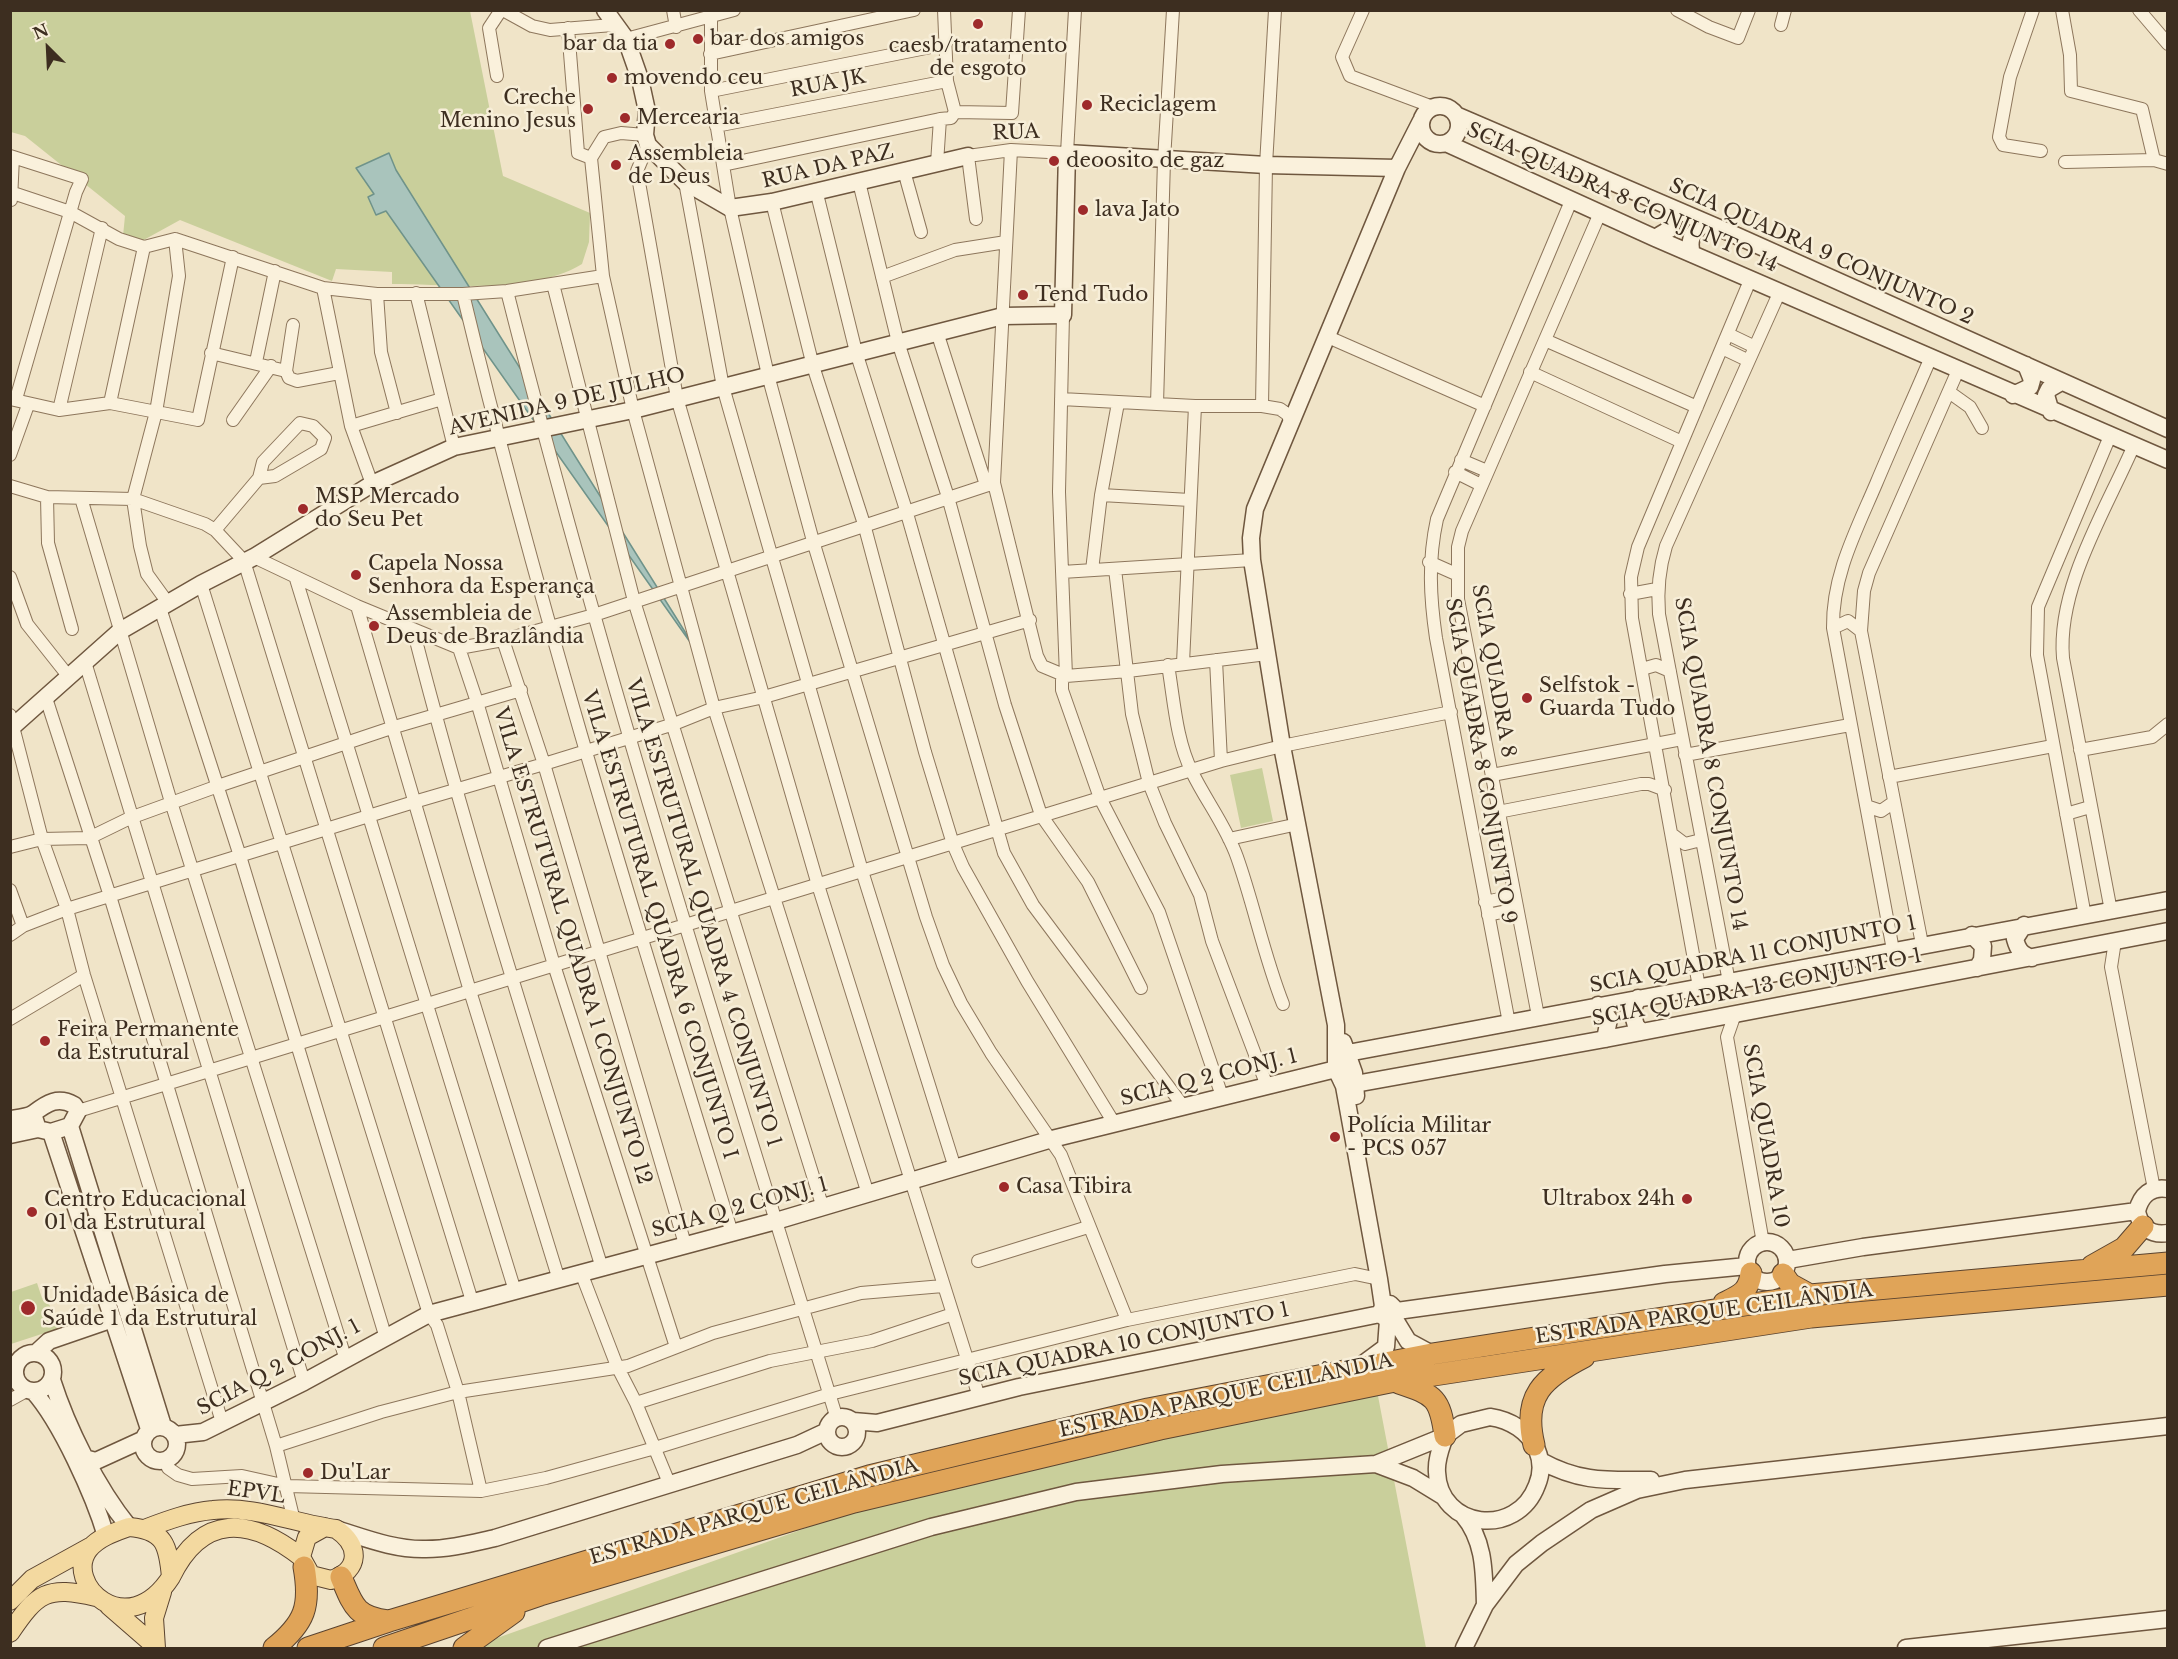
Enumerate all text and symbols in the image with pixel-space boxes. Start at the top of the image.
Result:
marker: caesb/tratamento de esgoto [971,17,985,31]
north arrow [18,18,78,78]
text: N [30,19,52,44]
place label: bar dos amigos [710,27,864,51]
place label: bar da tia [563,32,658,56]
marker: bar dos amigos [691,32,705,46]
place label: caesb/tratamento de esgoto [889,34,1067,81]
marker: bar da tia [663,37,677,51]
street label: RUA JK [788,65,868,103]
place label: movendo ceu [624,66,763,90]
marker: movendo ceu [605,71,619,85]
place label: Creche Menino Jesus [440,86,576,133]
place label: Reciclagem [1099,93,1217,117]
marker: Reciclagem [1080,98,1094,112]
marker: Creche Menino Jesus [581,102,595,116]
place label: Mercearia [637,106,740,130]
marker: Mercearia [618,111,632,125]
street label: SCIA QUADRA 8 CONJUNTO 14 [1463,118,1781,278]
street label: RUA [992,120,1040,146]
street label: RUA DA PAZ [760,140,896,194]
place label: Assembleia de Deus [628,142,743,189]
place label: deoosito de gaz [1066,149,1224,173]
marker: deoosito de gaz [1047,154,1061,168]
marker: Assembleia de Deus [609,158,623,172]
street label: SCIA QUADRA 9 CONJUNTO 2 [1665,174,1977,330]
place label: lava Jato [1095,198,1180,222]
marker: lava Jato [1076,203,1090,217]
place label: Tend Tudo [1035,283,1148,307]
marker: Tend Tudo [1016,288,1030,302]
street label: AVENIDA 9 DE JULHO [446,363,688,441]
place label: MSP Mercado do Seu Pet [315,485,460,532]
marker: MSP Mercado do Seu Pet [296,502,310,516]
place label: Capela Nossa Senhora da Esperança [368,552,594,599]
marker: Capela Nossa Senhora da Esperança [349,568,363,582]
street label: SCIA QUADRA 8 [1466,583,1520,759]
street label: SCIA QUADRA 8 CONJUNTO 14 [1669,595,1751,933]
street label: SCIA QUADRA 8 CONJUNTO 9 [1439,596,1521,926]
place label: Assembleia de Deus de Brazlândia [386,602,584,649]
marker: Assembleia de Deus de Brazlândia [367,619,381,633]
place label: Selfstok - Guarda Tudo [1539,674,1675,721]
street label: VILA ESTRUTURAL QUADRA 4 CONJUNTO 1 [620,676,786,1150]
street label: VILA ESTRUTURAL QUADRA 6 CONJUNTO I [576,688,742,1162]
marker: Selfstok - Guarda Tudo [1520,691,1534,705]
street label: VILA ESTRUTURAL QUADRA 1 CONJUNTO 12 [488,705,656,1187]
street label: SCIA QUADRA 11 CONJUNTO 1 [1588,912,1918,998]
street label: SCIA QUADRA 13 CONJUNTO 1 [1590,944,1924,1032]
place label: Feira Permanente da Estrutural [57,1018,239,1065]
marker: Feira Permanente da Estrutural [38,1034,52,1048]
street label: SCIA QUADRA 10 [1737,1042,1793,1230]
street label: SCIA Q 2 CONJ. 1 [1118,1044,1300,1112]
place label: Polícia Militar - PCS 057 [1347,1114,1491,1161]
marker: Polícia Militar - PCS 057 [1328,1130,1342,1144]
street label: SCIA Q 2 CONJ. 1 [649,1173,831,1243]
place label: Casa Tibira [1016,1175,1132,1199]
marker: Casa Tibira [997,1180,1011,1194]
place label: Ultrabox 24h [1542,1187,1675,1211]
place label: Centro Educacional 01 da Estrutural [44,1188,246,1235]
marker: Ultrabox 24h [1680,1192,1694,1206]
marker: Centro Educacional 01 da Estrutural [25,1205,39,1219]
street label: ESTRADA PARQUE CEILÂNDIA [1534,1278,1874,1350]
place label: Unidade Básica de Saúde 1 da Estrutural [42,1284,257,1331]
street label: SCIA QUADRA 10 CONJUNTO 1 [956,1298,1292,1392]
marker: Unidade Básica de Saúde 1 da Estrutural [19,1299,37,1317]
street label: SCIA Q 2 CONJ. 1 [193,1315,365,1421]
street label: ESTRADA PARQUE CEILÂNDIA [1057,1349,1395,1443]
street label: ESTRADA PARQUE CEILÂNDIA [587,1454,921,1570]
place label: Du'Lar [320,1461,390,1485]
marker: Du'Lar [301,1466,315,1480]
street label: EPVL [225,1477,287,1509]

